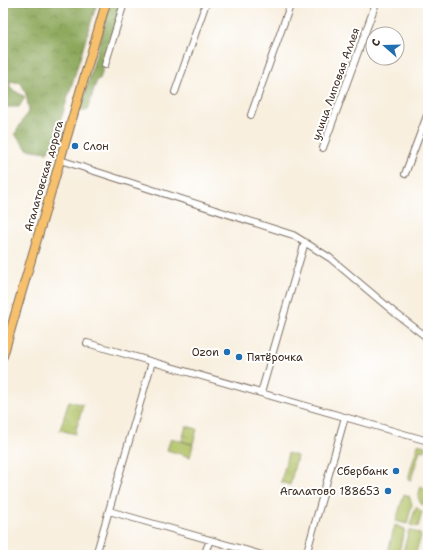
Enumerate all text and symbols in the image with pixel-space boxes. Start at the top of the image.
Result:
street label: улица Липовая Аллея [309,25,363,143]
north arrow [365,26,405,66]
text: С [368,37,384,48]
street label: Агалатовская дорога [21,119,67,233]
place label: Слон [83,139,109,154]
marker: Слон [70,141,80,151]
place label: Ozon [192,345,219,360]
marker: Ozon [222,347,232,357]
place label: Пятёрочка [247,350,303,365]
marker: Пятёрочка [234,352,244,362]
place label: Сбербанк [337,464,388,479]
marker: Сбербанк [391,466,401,476]
place label: Агалатово 188653 [280,484,380,499]
marker: Агалатово 188653 [383,486,393,496]

